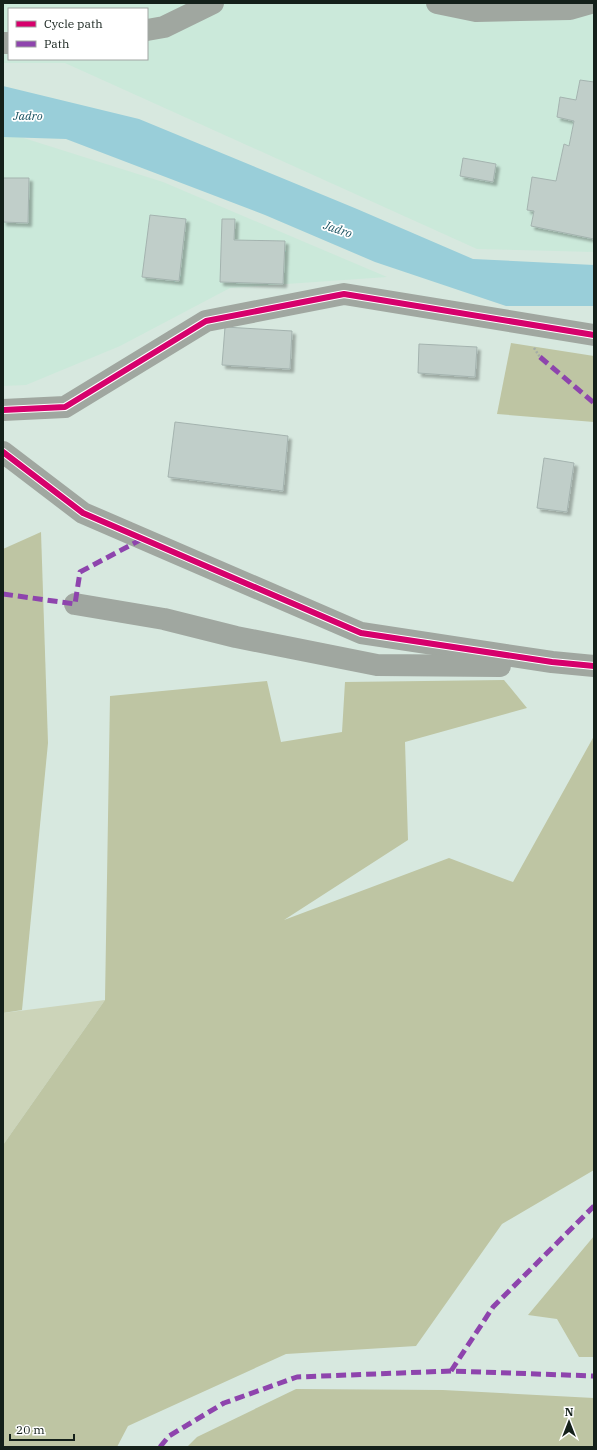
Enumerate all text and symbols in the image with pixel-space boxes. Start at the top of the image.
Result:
legend [8,8,148,60]
text: Cycle path [44,16,103,31]
text: Path [44,36,70,51]
water label: Jadro [12,108,43,123]
water label: Jadro [321,217,354,241]
north arrow [549,1402,589,1442]
text: N [565,1405,574,1419]
scale bar [10,1416,74,1442]
text: 20 m [16,1422,45,1437]

